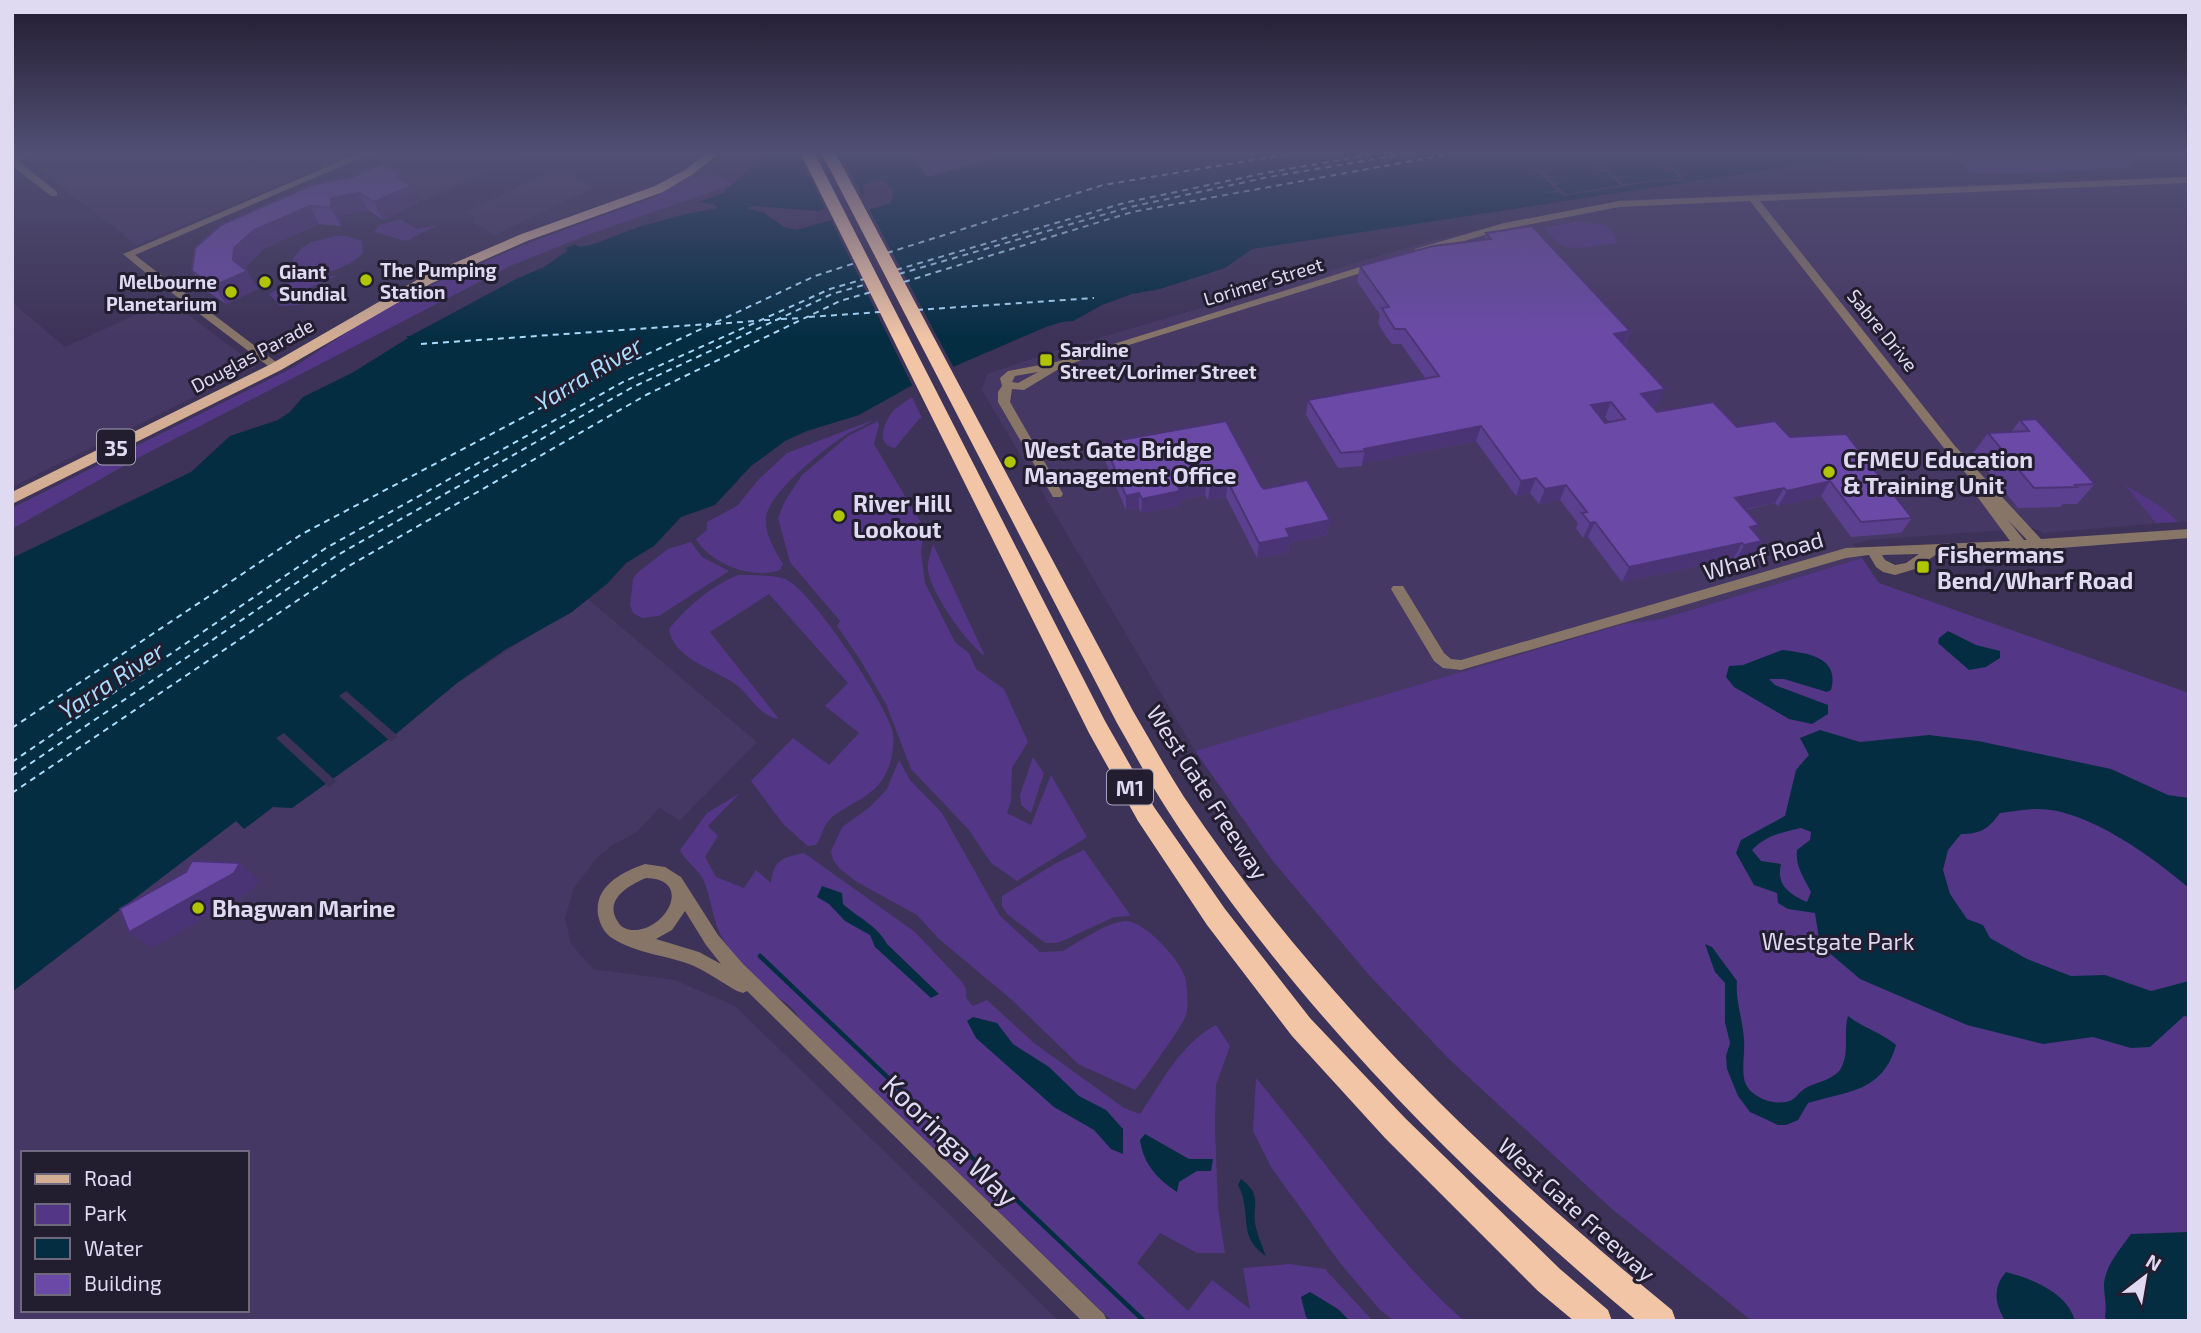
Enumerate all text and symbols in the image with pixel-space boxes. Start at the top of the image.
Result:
street label: Lorimer Street [1200,252,1326,310]
place label: The Pumping Station [380,258,497,303]
place label: Giant Sundial [279,260,347,305]
place label: Melbourne Planetarium [106,270,217,315]
marker: The Pumping Station [358,272,374,288]
marker: Giant Sundial [257,274,273,290]
marker: Melbourne Planetarium [223,284,239,300]
street label: Sabre Drive [1843,284,1923,376]
street label: Douglas Parade [187,313,317,397]
water label: Yarra River [529,330,647,416]
place label: Sardine Street/Lorimer Street [1060,338,1257,383]
marker: Sardine Street/Lorimer Street [1038,352,1054,368]
road number: 35 [97,430,135,464]
place label: West Gate Bridge Management Office [1024,435,1236,489]
place label: CFMEU Education & Training Unit [1843,445,2033,499]
marker: West Gate Bridge Management Office [1002,454,1018,470]
marker: CFMEU Education & Training Unit [1821,464,1837,480]
place label: River Hill Lookout [853,489,952,543]
marker: River Hill Lookout [831,508,847,524]
street label: Wharf Road [1700,525,1826,585]
place label: Fishermans Bend/Wharf Road [1937,540,2133,594]
marker: Fishermans Bend/Wharf Road [1915,559,1931,575]
water label: Yarra River [53,635,169,725]
street label: West Gate Freeway [1141,700,1275,884]
road number: M1 [1107,770,1153,804]
place label: Bhagwan Marine [212,894,395,922]
marker: Bhagwan Marine [190,900,206,916]
park label: Westgate Park [1762,927,1915,955]
street label: Kooringa Way [876,1067,1026,1213]
street label: West Gate Freeway [1493,1131,1661,1287]
legend [21,1151,248,1312]
text: Road [84,1165,132,1190]
text: Park [84,1200,127,1225]
text: Water [84,1235,143,1260]
north arrow [2110,1242,2180,1312]
text: N [2142,1249,2166,1275]
text: Building [84,1270,162,1295]

